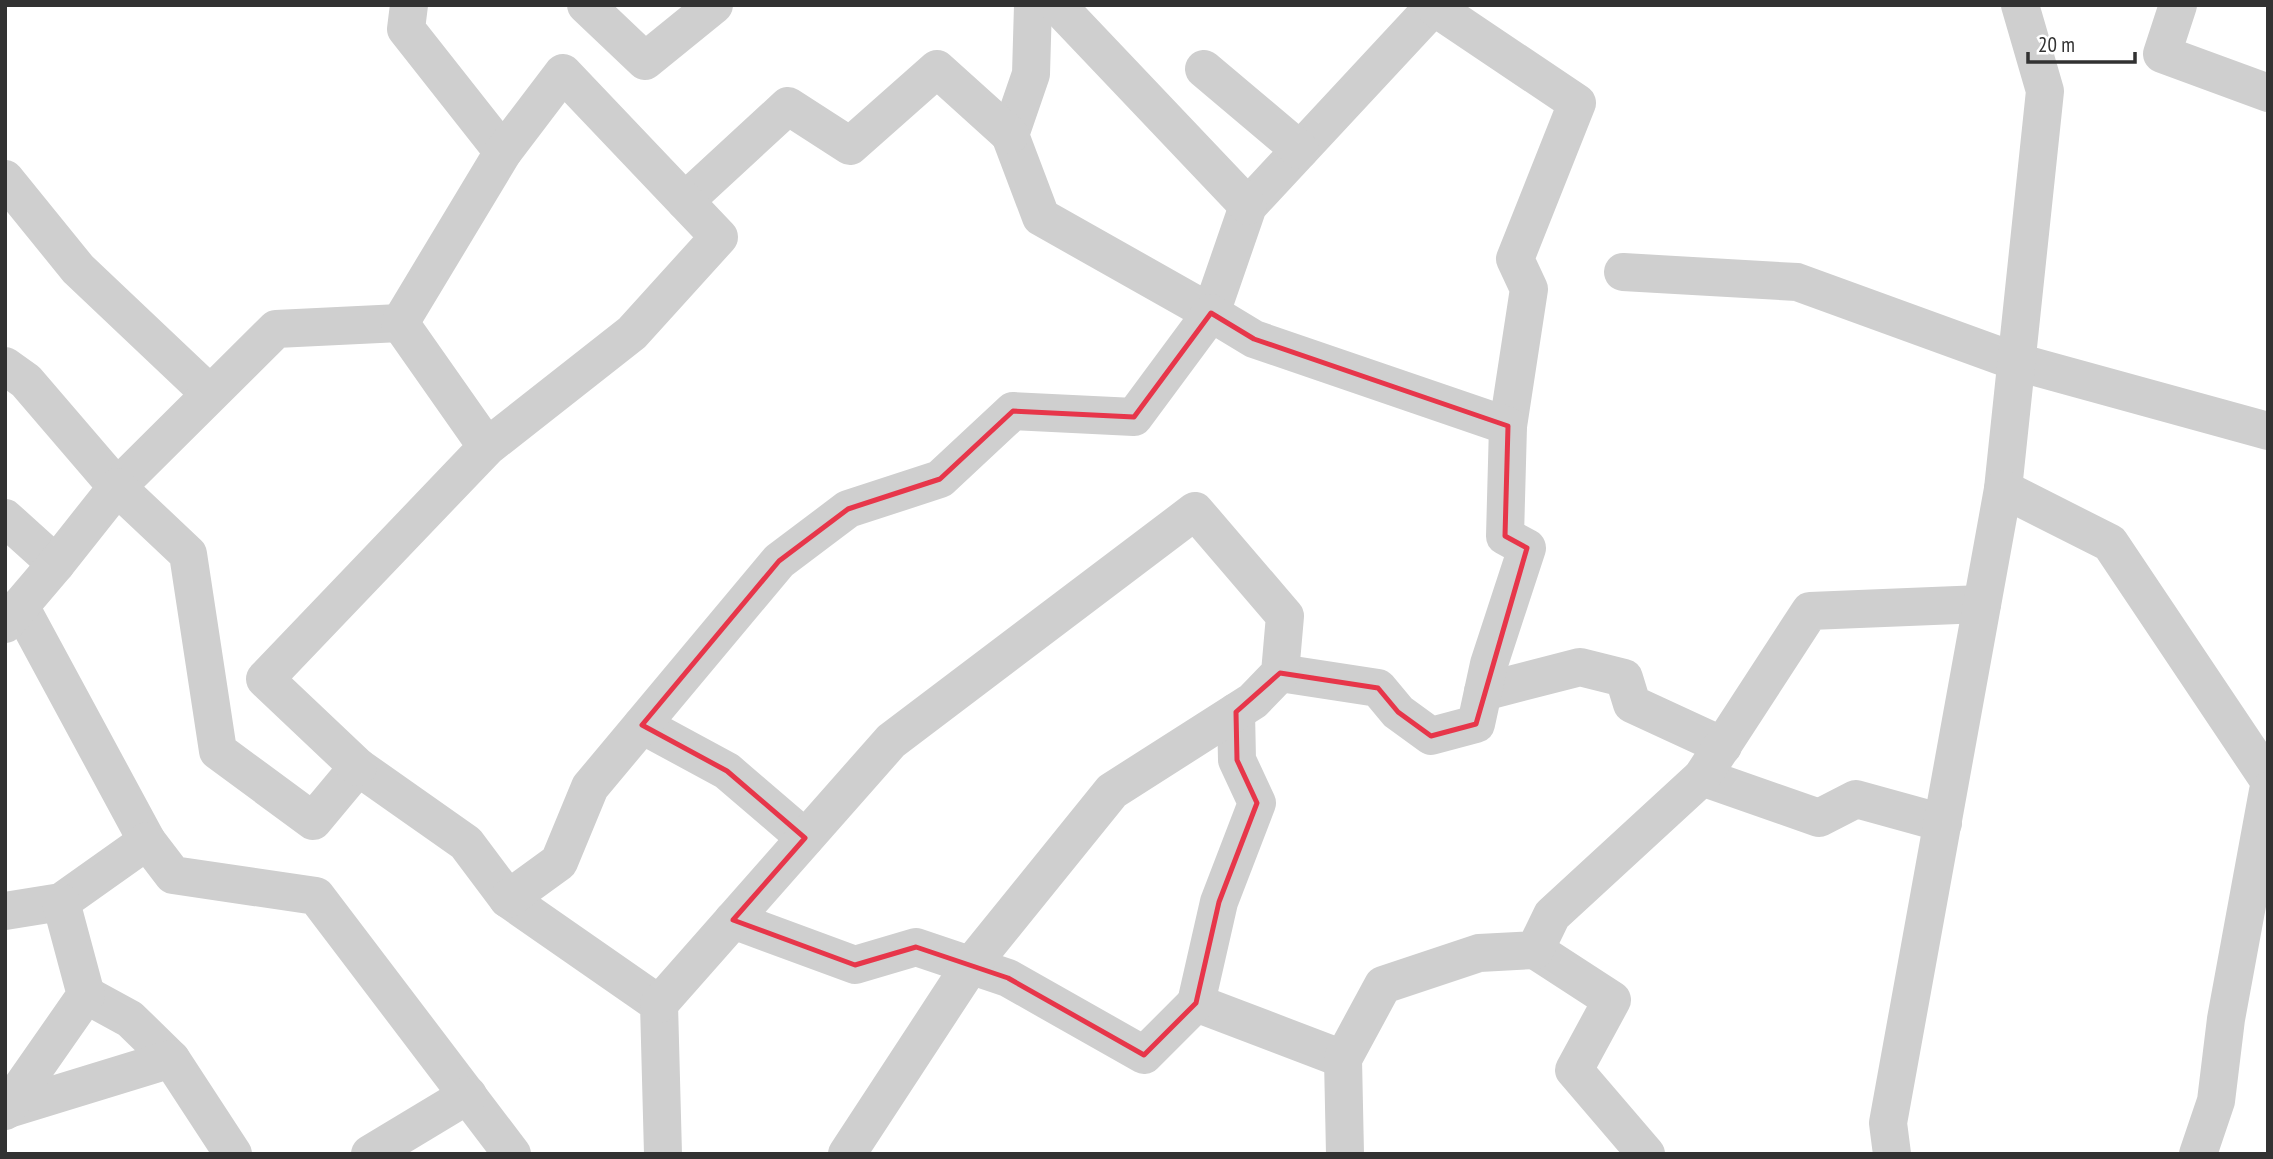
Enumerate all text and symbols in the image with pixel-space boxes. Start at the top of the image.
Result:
scale bar [2028,21,2135,65]
text: 20 m [2038,31,2075,58]

